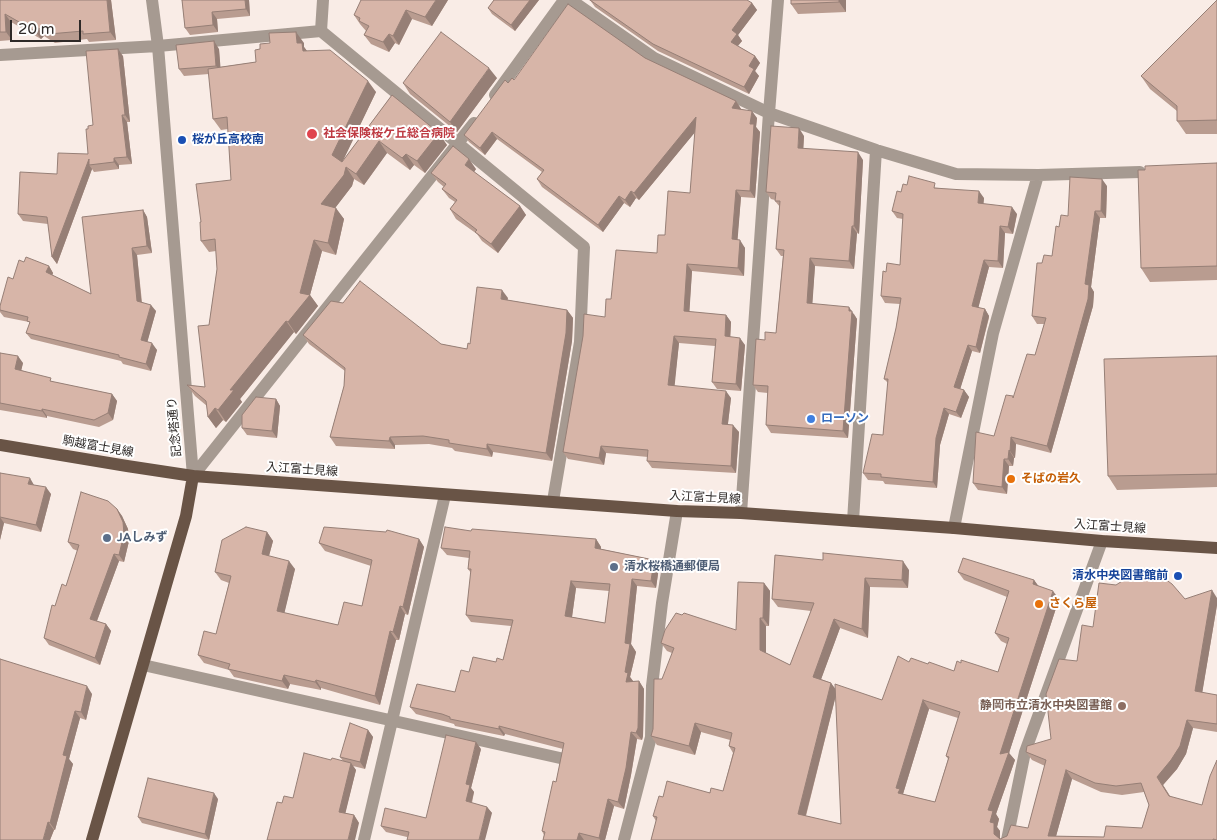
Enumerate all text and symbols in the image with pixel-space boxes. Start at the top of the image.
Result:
scale bar [12,10,84,42]
text: 20 m [18,20,55,38]
marker: 社会保険桜ケ丘総合病院 [305,127,319,141]
place label: 社会保険桜ケ丘総合病院 [323,127,455,141]
place label: 桜が丘高校南 [192,133,264,147]
marker: 桜が丘高校南 [176,134,188,146]
street label: 記念塔通り [165,396,185,458]
place label: ローソン [821,412,869,426]
marker: ローソン [805,413,817,425]
street label: 駒越富士見線 [61,434,135,460]
street label: 入江富士見線 [266,460,338,480]
place label: そばの岩久 [1021,472,1081,486]
marker: そばの岩久 [1005,473,1017,485]
street label: 入江富士見線 [669,489,741,507]
street label: 入江富士見線 [1074,517,1146,537]
place label: JAしみず [117,531,168,545]
marker: JAしみず [101,532,113,544]
place label: 清水桜橋通郵便局 [624,560,720,574]
marker: 清水桜橋通郵便局 [608,561,620,573]
place label: 清水中央図書館前 [1072,569,1168,583]
marker: 清水中央図書館前 [1172,570,1184,582]
place label: さくら屋 [1049,597,1097,611]
marker: さくら屋 [1033,598,1045,610]
place label: 静岡市立清水中央図書館 [980,699,1112,713]
marker: 静岡市立清水中央図書館 [1116,700,1128,712]

